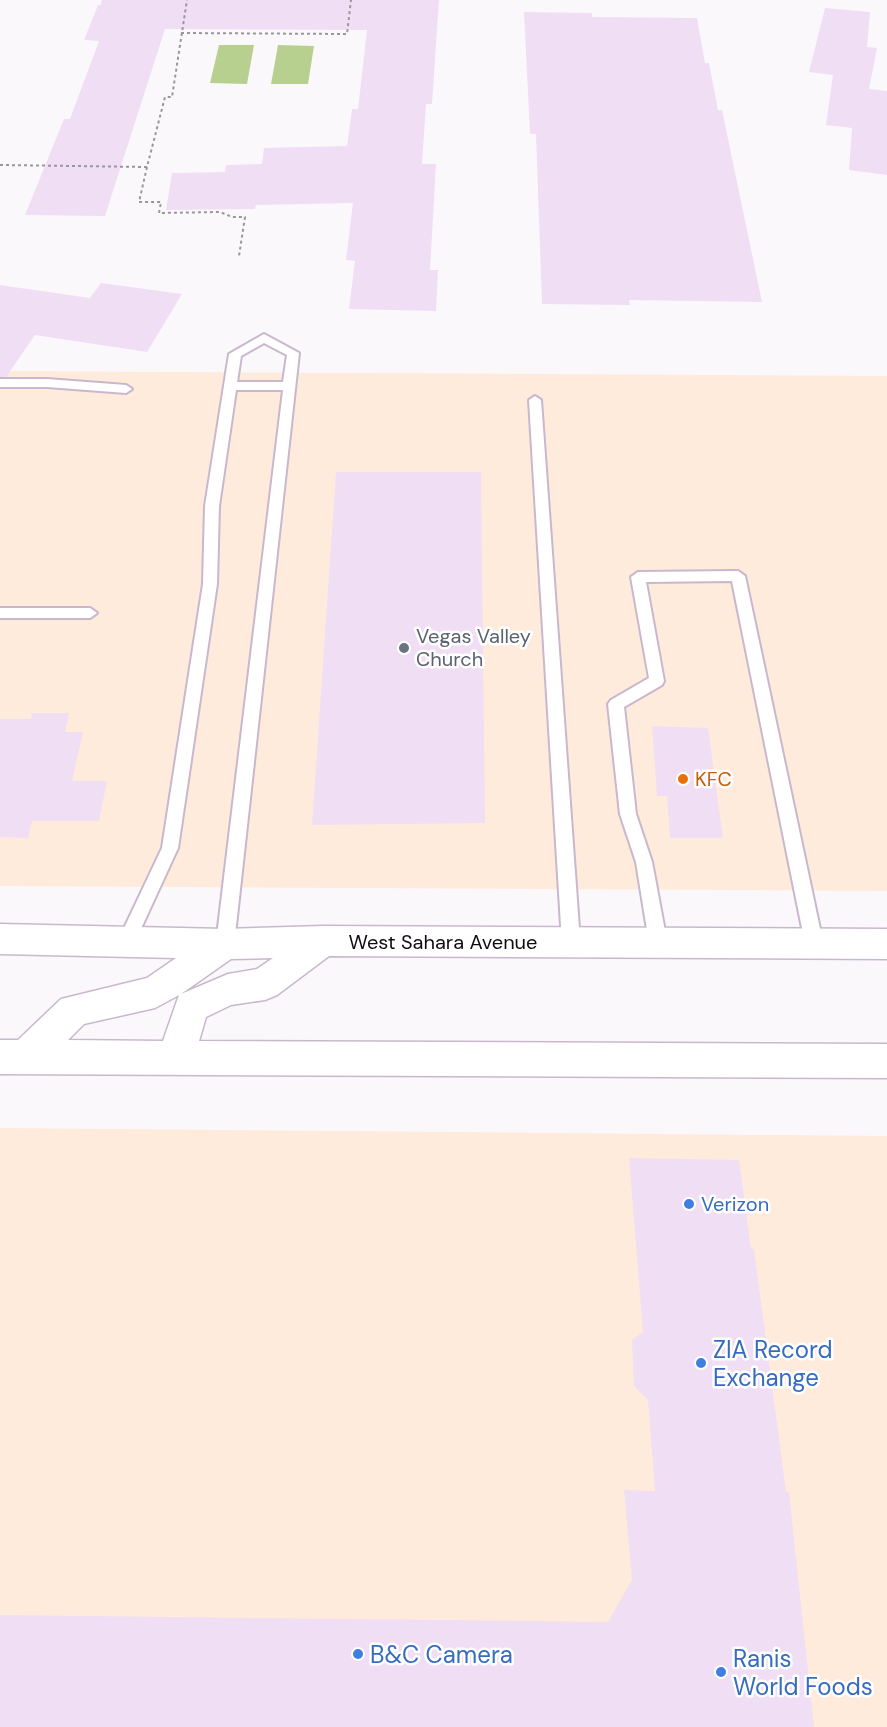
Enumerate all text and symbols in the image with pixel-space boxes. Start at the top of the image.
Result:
place label: Vegas Valley Church [416,623,531,672]
marker: Vegas Valley Church [397,641,411,655]
place label: KFC [695,766,732,792]
marker: KFC [676,772,690,786]
street label: West Sahara Avenue [349,929,537,955]
place label: Verizon [701,1191,769,1217]
marker: Verizon [682,1197,696,1211]
place label: ZIA Record Exchange [713,1334,833,1393]
marker: ZIA Record Exchange [694,1356,708,1370]
place label: B&C Camera [370,1639,513,1670]
place label: Ranis World Foods [733,1643,873,1702]
marker: B&C Camera [351,1647,365,1661]
marker: Ranis World Foods [714,1665,728,1679]

